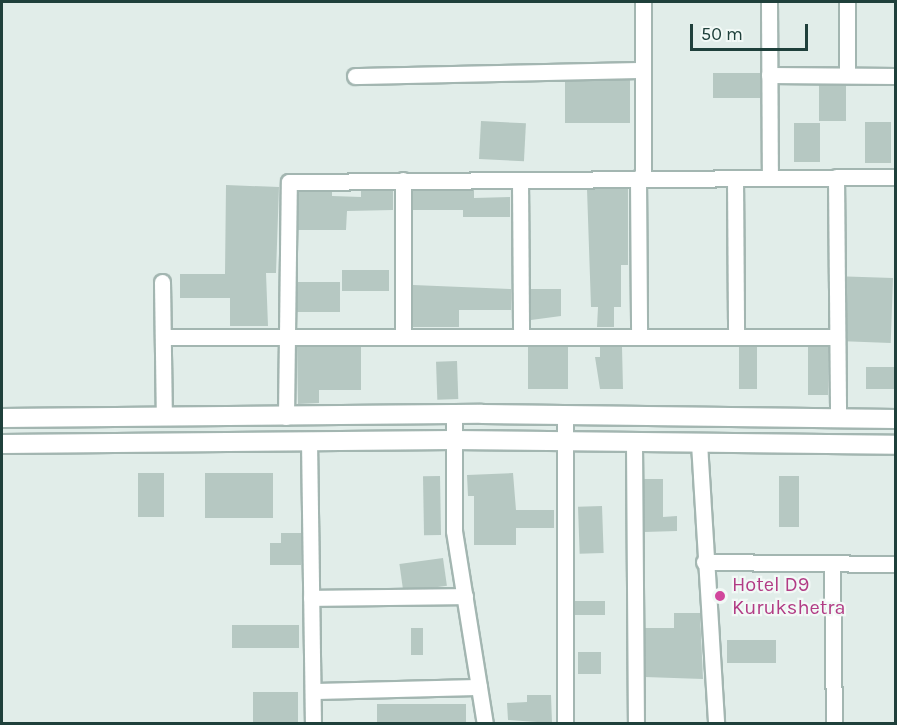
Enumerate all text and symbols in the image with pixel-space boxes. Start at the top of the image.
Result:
scale bar [693,12,812,50]
text: 50 m [701,23,743,45]
place label: Hotel D9 Kurukshetra [732,572,845,619]
marker: Hotel D9 Kurukshetra [713,589,727,603]

